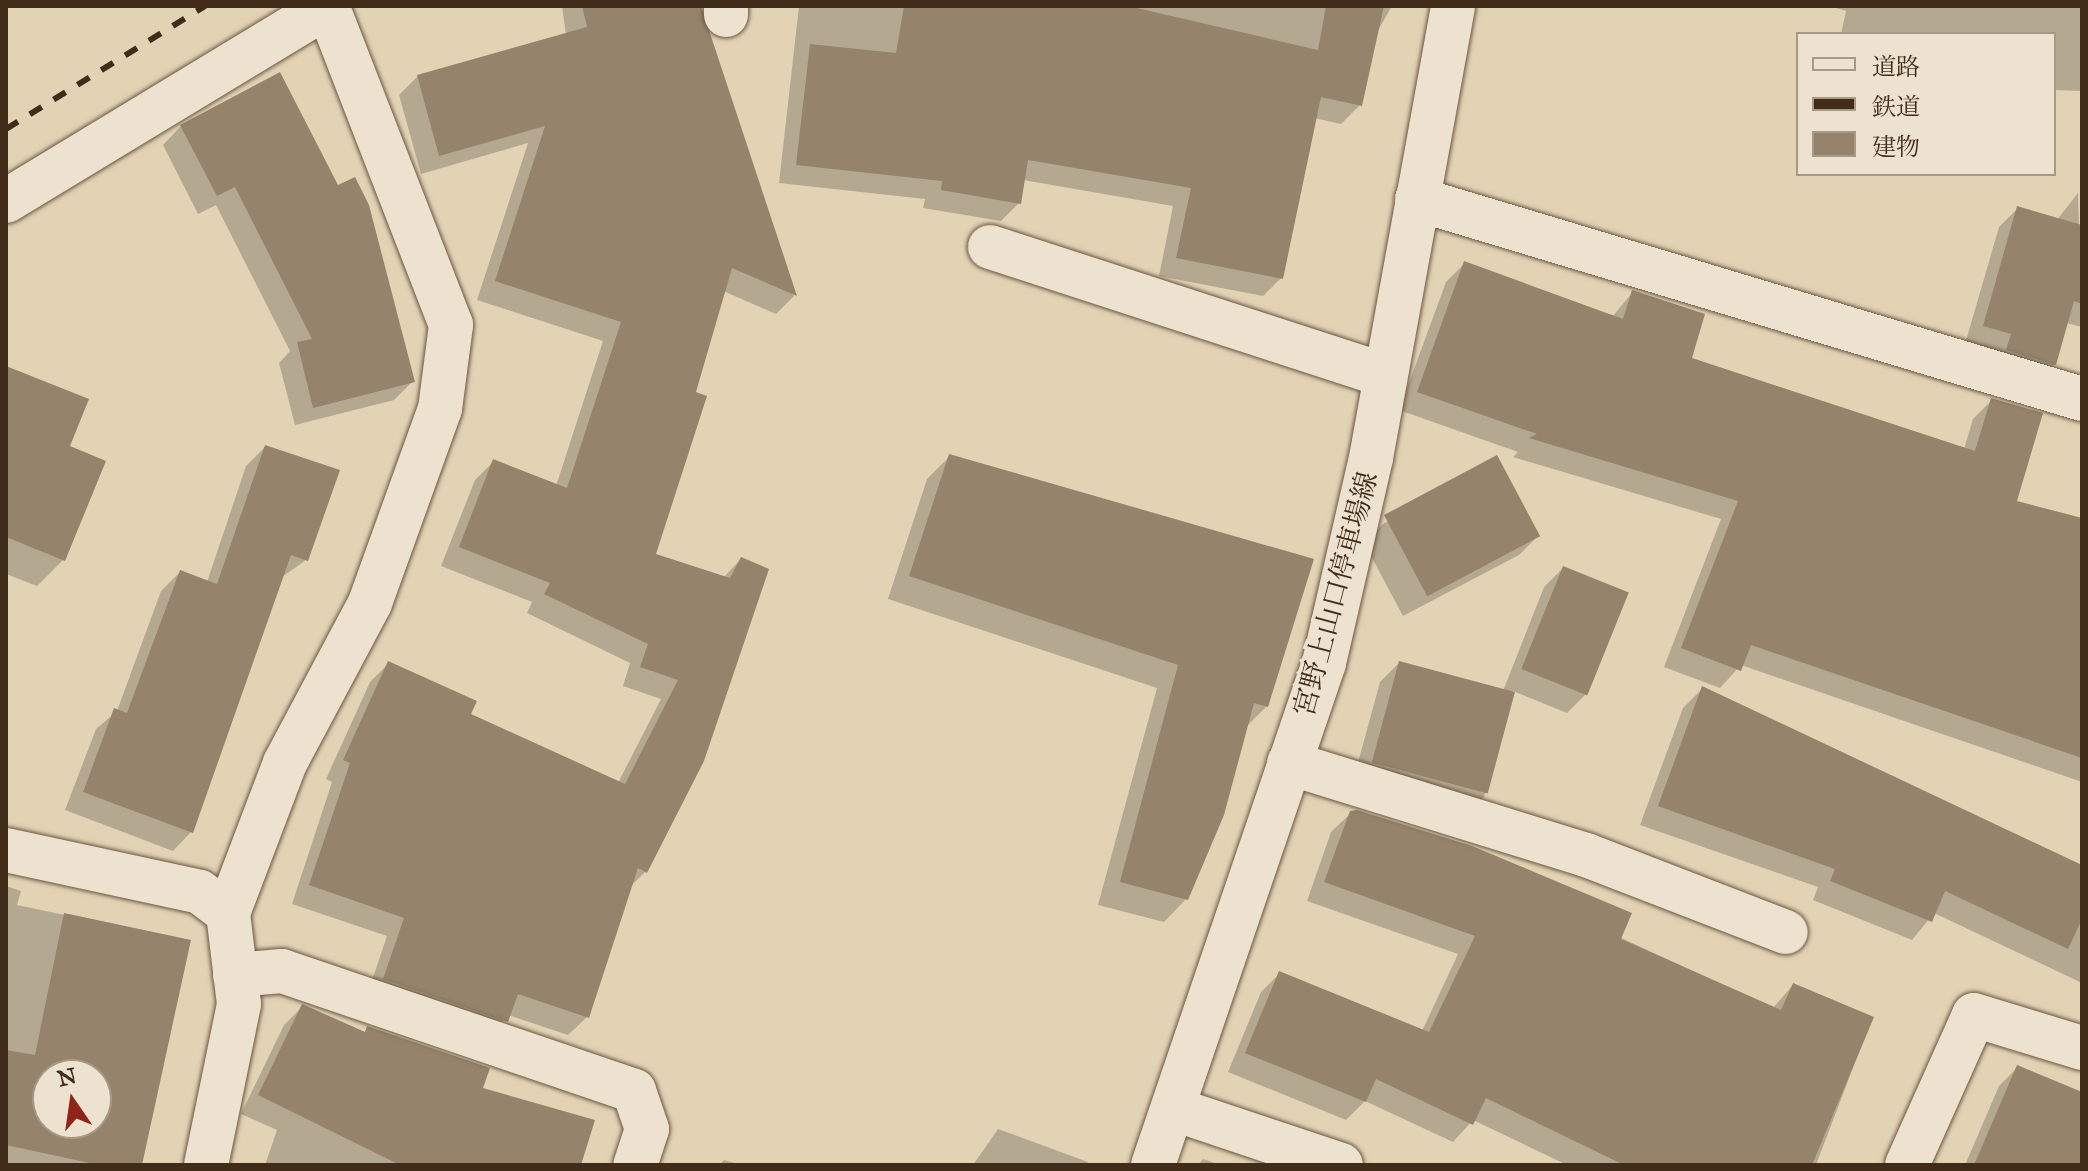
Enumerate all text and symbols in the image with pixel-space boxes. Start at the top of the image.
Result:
legend [1796,32,2056,176]
text: 道路 [1872,52,1920,82]
text: 鉄道 [1872,92,1920,122]
text: 建物 [1872,132,1920,162]
street label: 宮野上山口停車場線 [1287,468,1385,720]
north arrow [32,1059,112,1139]
text: N [55,1062,79,1092]

